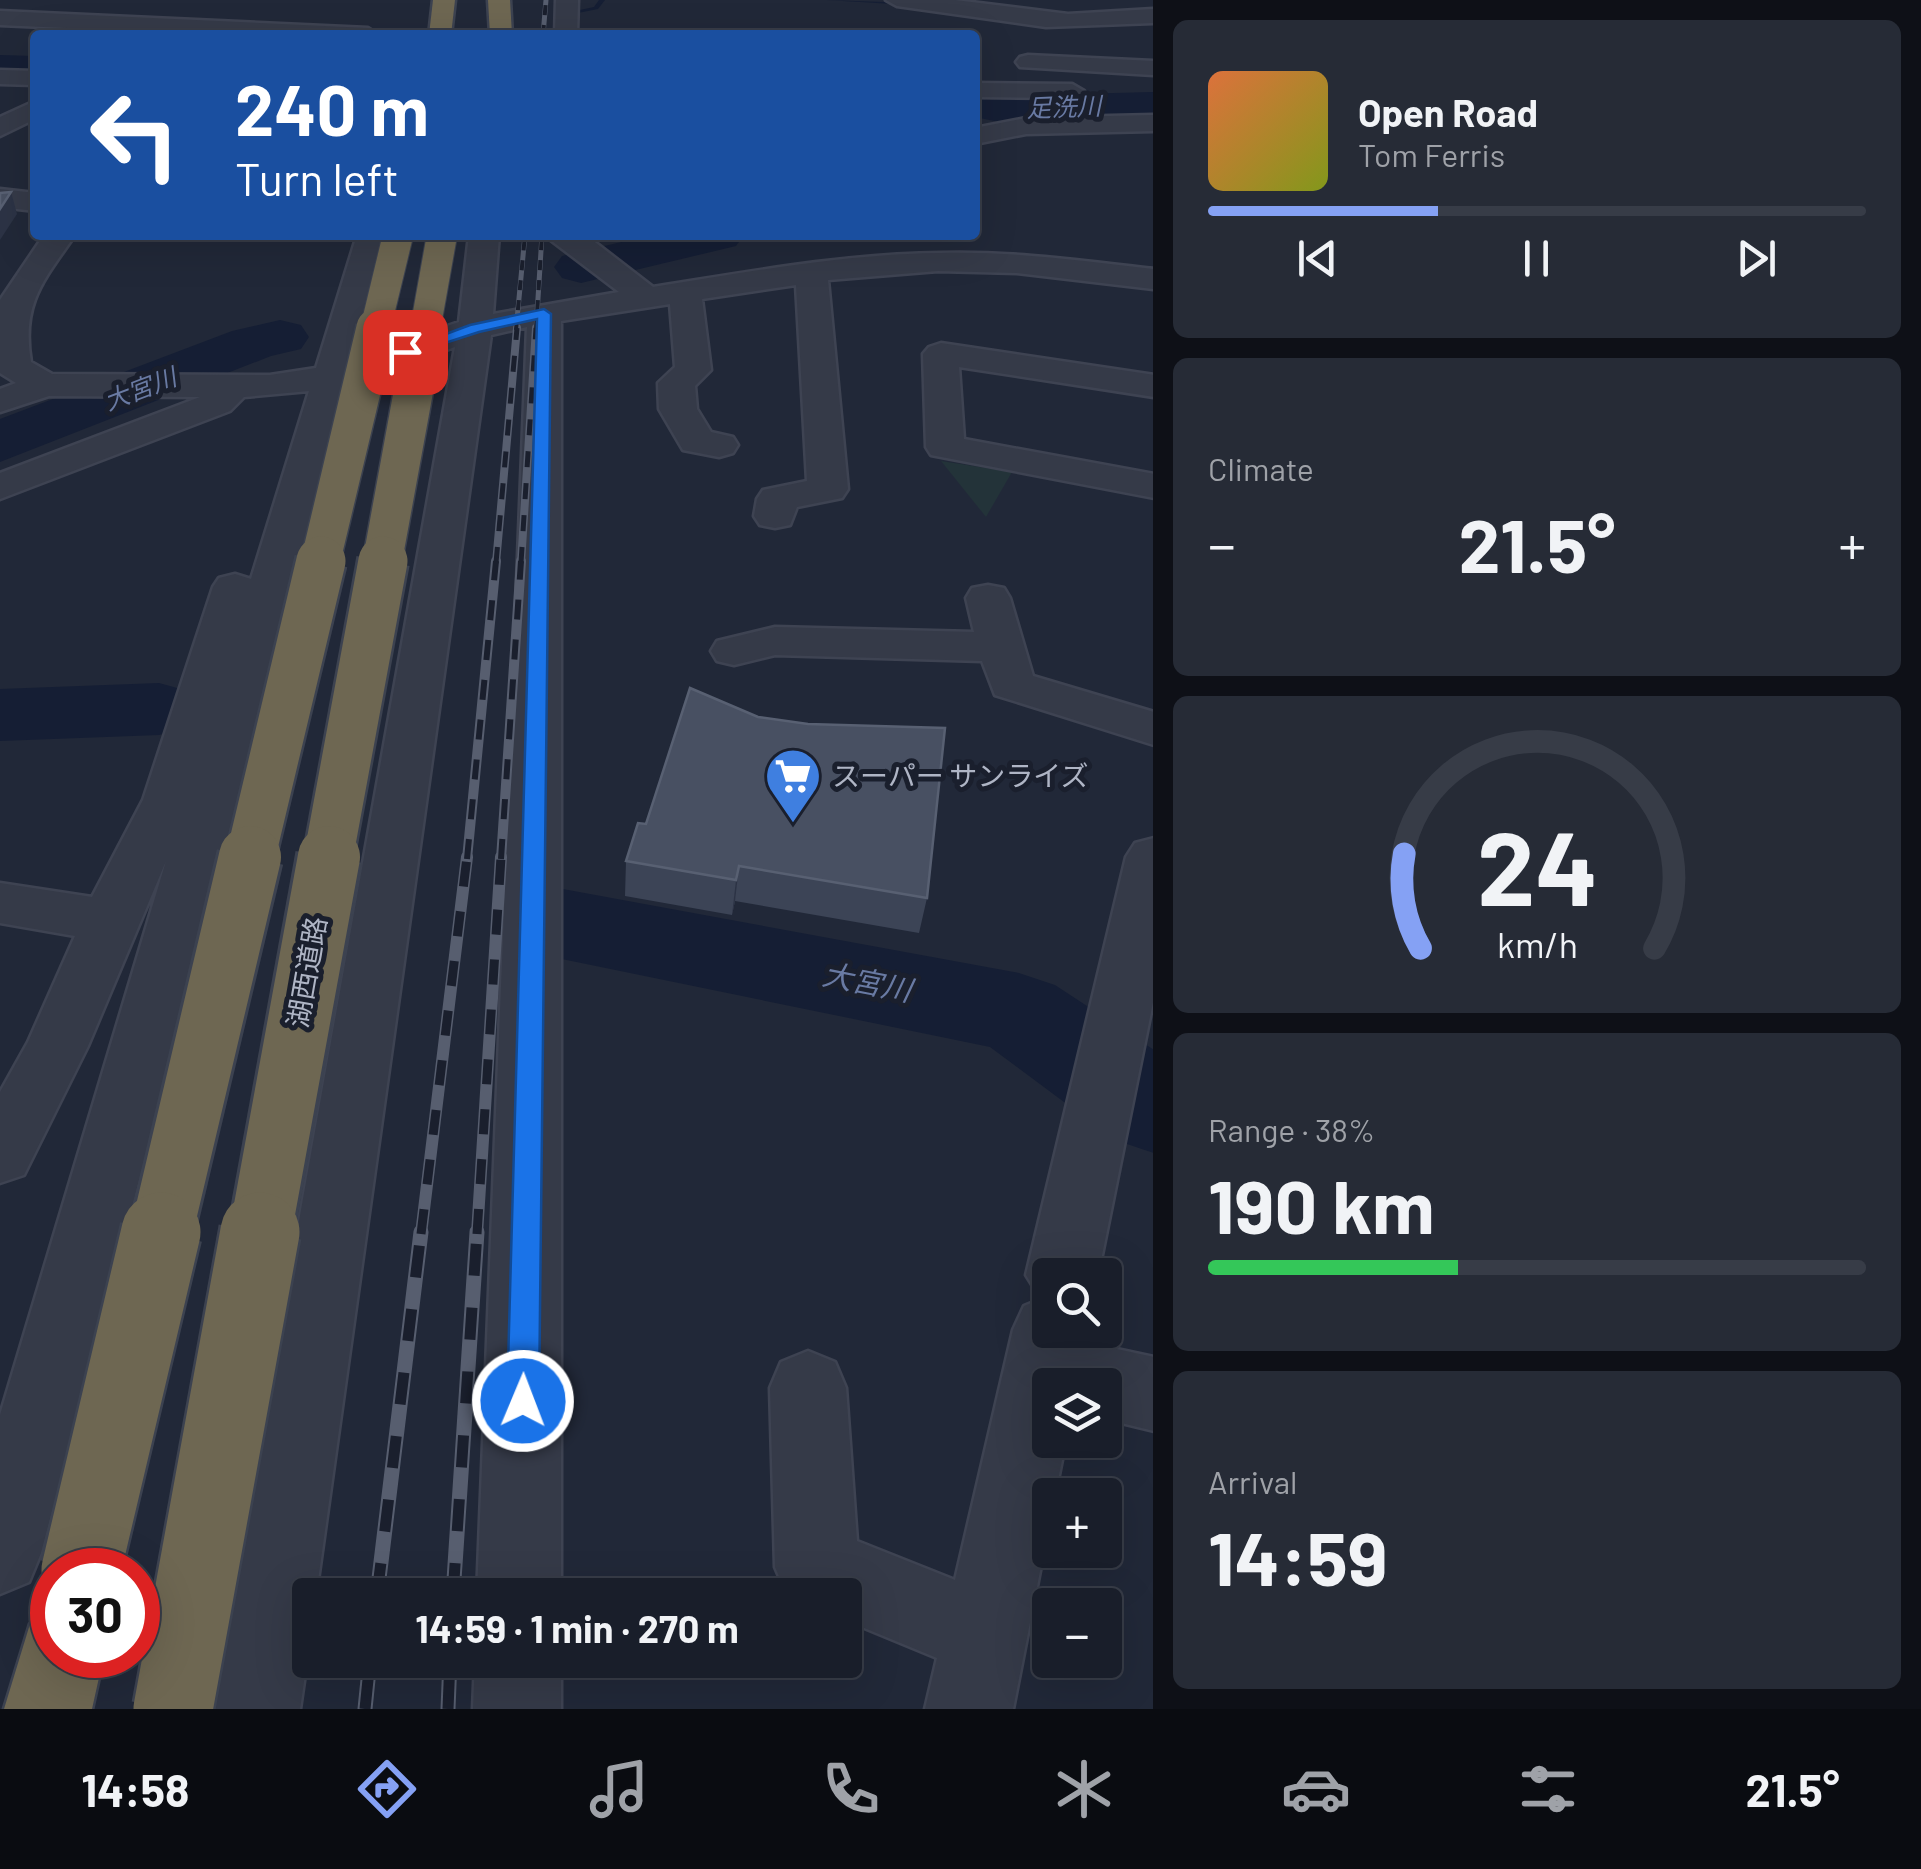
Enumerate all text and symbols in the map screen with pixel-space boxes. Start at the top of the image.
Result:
text: 240 m [235,66,429,150]
icon: left [70,70,200,200]
text: Open Road [1358,89,1538,135]
water label: 足洗川 [1026,90,1105,122]
text: Tom Ferris [1358,135,1505,173]
text: Turn left [235,151,399,205]
icon: previous [1290,231,1345,286]
icon: pause [1509,231,1564,286]
icon: next [1729,231,1784,286]
pin [363,310,448,395]
icon: arrive [378,325,433,380]
water label: 大宮川 [99,360,183,416]
text: Climate [1208,449,1314,487]
text: 21.5° [1459,498,1615,588]
text: − [1208,510,1236,576]
text: + [1838,510,1866,576]
supermarket icon: スーパー サンライズ [763,746,823,825]
place label: スーパー サンライズ [832,758,1088,792]
text: 24 [1476,802,1598,927]
street label: 湖西道路 [280,914,332,1030]
text: km/h [1497,922,1577,965]
water label: 大宮川 [820,955,918,1008]
text: Range · 38% [1208,1110,1375,1148]
text: 190 km [1208,1159,1435,1249]
map controls [1032,1258,1122,1678]
button: search [1032,1258,1122,1348]
position arrow [471,1349,575,1453]
button: layers [1032,1368,1122,1458]
text: Arrival [1208,1462,1297,1500]
button: + [1032,1478,1122,1568]
text: 14:59 [1208,1511,1387,1601]
speed limit sign: 30 [30,1548,160,1678]
button: − [1032,1588,1122,1678]
text: 14:59 · 1 min · 270 m [415,1605,739,1651]
icon: directions [352,1754,422,1824]
icon: music [584,1754,654,1824]
icon: phone [816,1754,886,1824]
icon: climate [1049,1754,1119,1824]
icon: car [1281,1754,1351,1824]
icon: filters [1513,1754,1583,1824]
text: 14:58 [81,1762,189,1816]
text: 21.5° [1746,1762,1840,1816]

